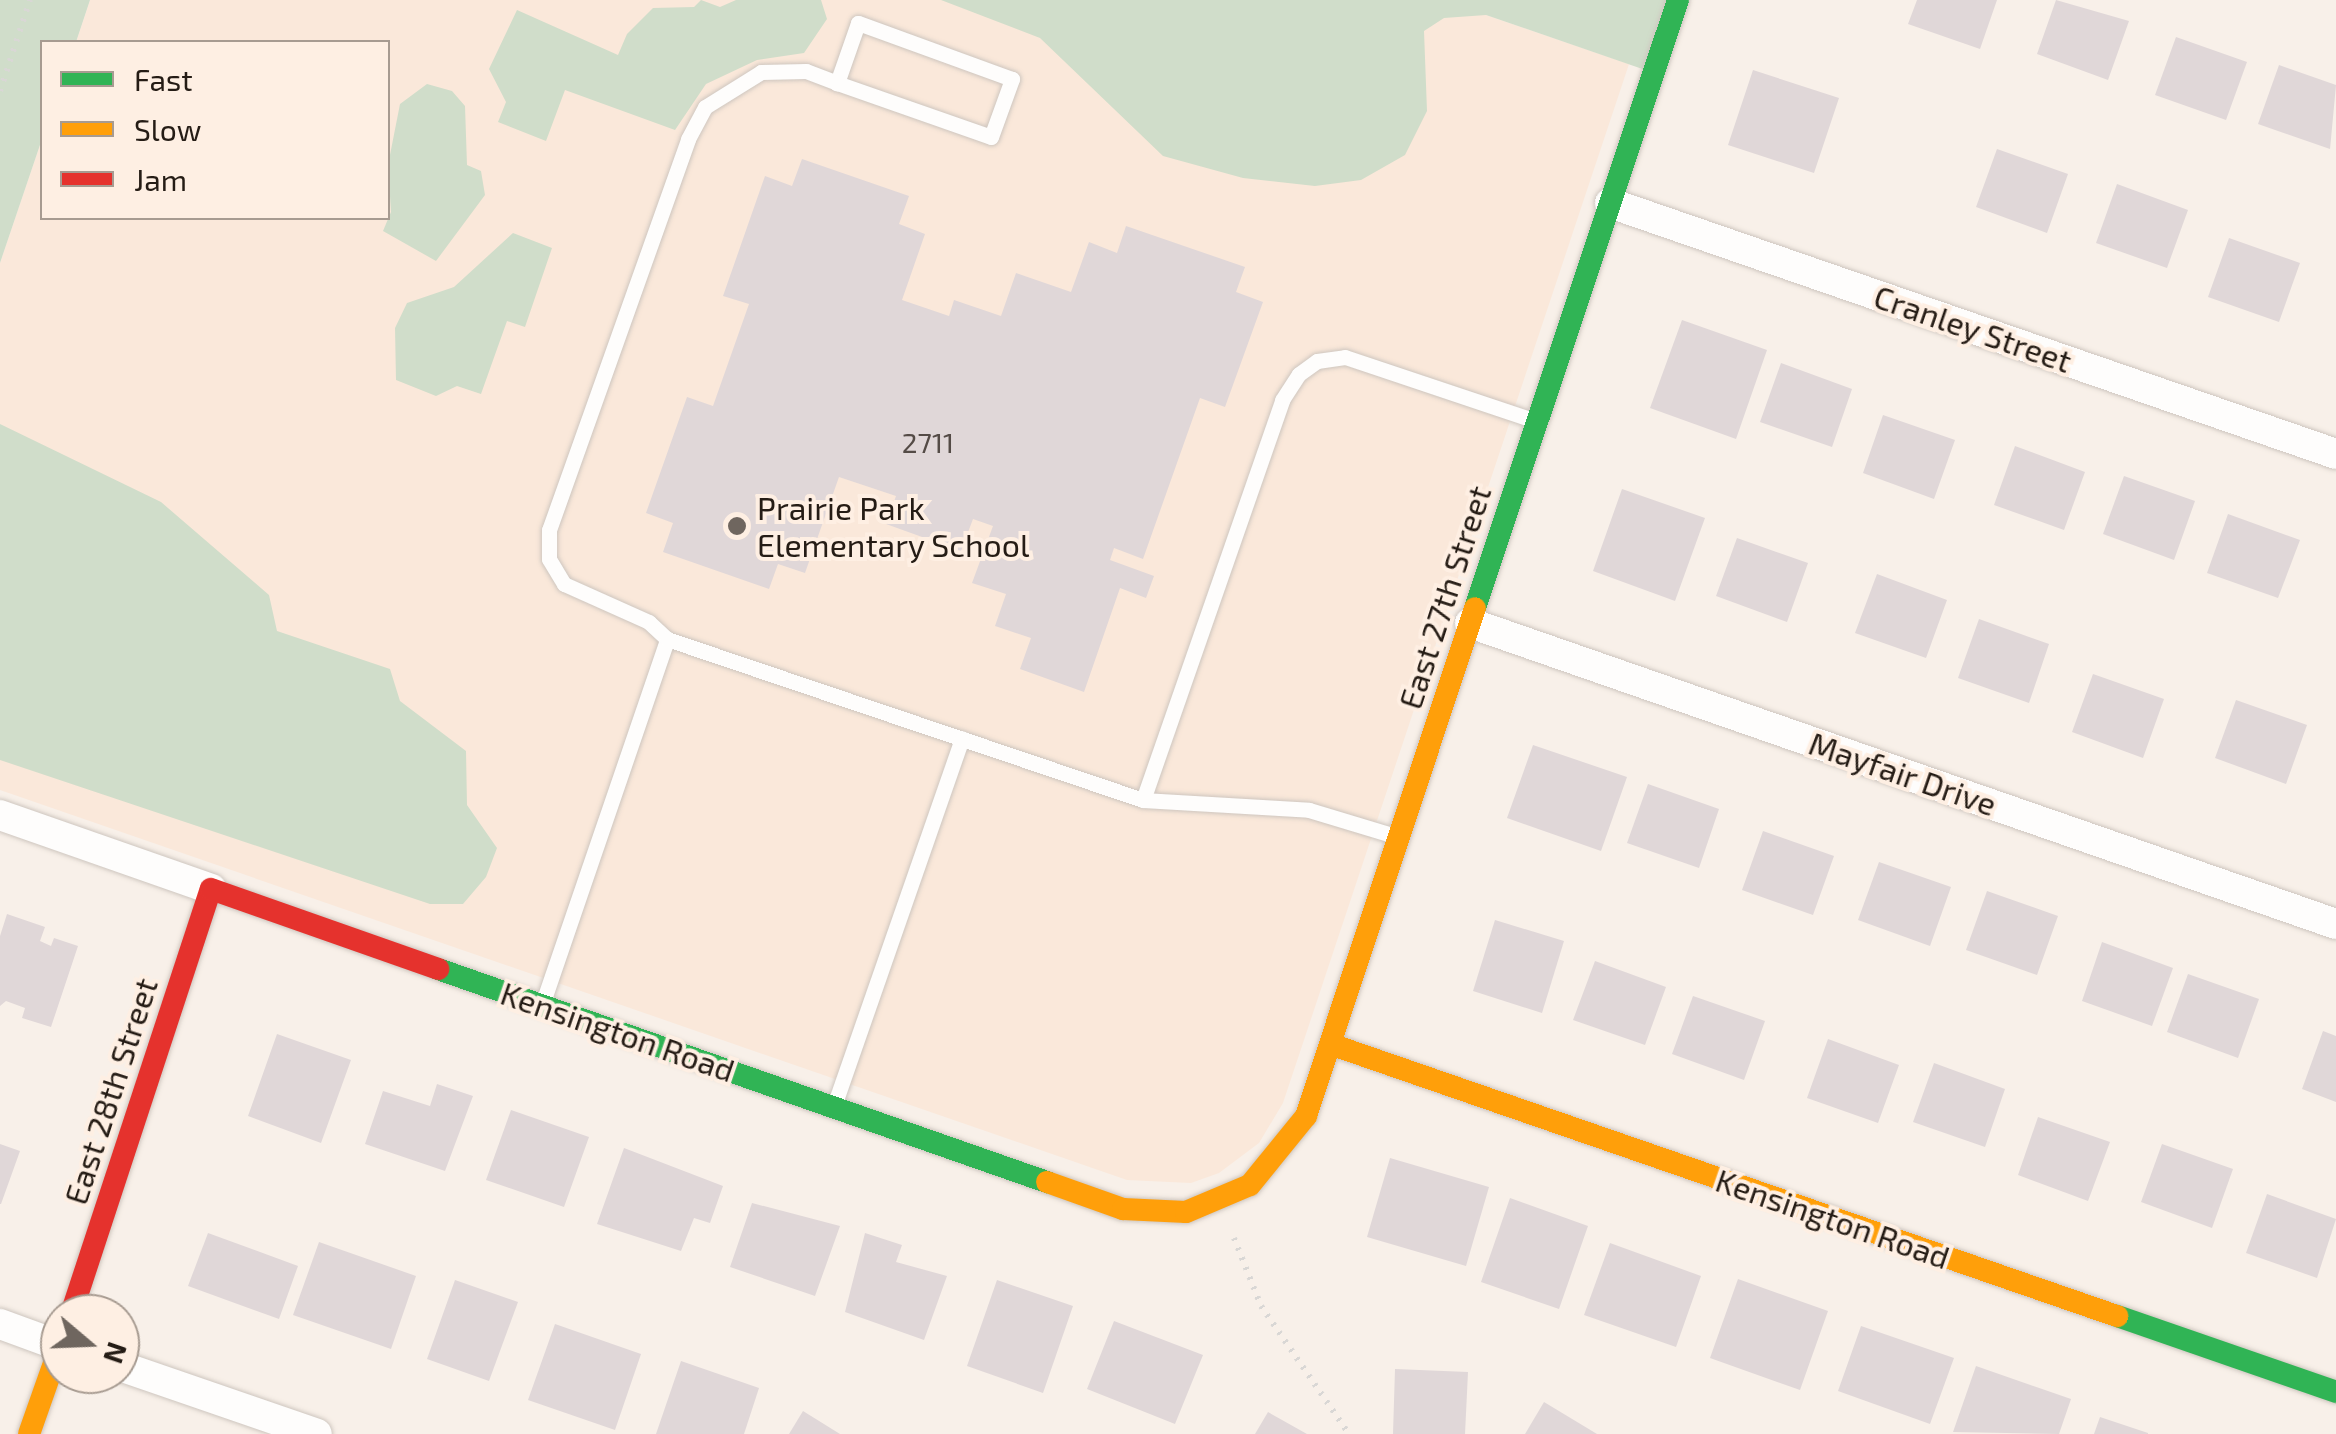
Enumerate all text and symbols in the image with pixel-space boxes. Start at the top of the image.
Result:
legend [40,40,390,220]
text: Fast [134,61,193,97]
text: Slow [134,111,201,147]
text: Jam [134,161,187,197]
street label: Cranley Street [1869,276,2077,380]
house number: 2711 [902,425,954,459]
street label: East 27th Street [1390,481,1498,713]
place label: Prairie Park Elementary School [757,489,1030,564]
marker: Prairie Park Elementary School [726,515,748,537]
street label: Mayfair Drive [1804,723,2002,823]
street label: East 28th Street [55,973,165,1209]
street label: Kensington Road [496,973,740,1089]
street label: Kensington Road [1711,1160,1955,1276]
north arrow [40,1294,140,1394]
text: N [97,1338,136,1368]

